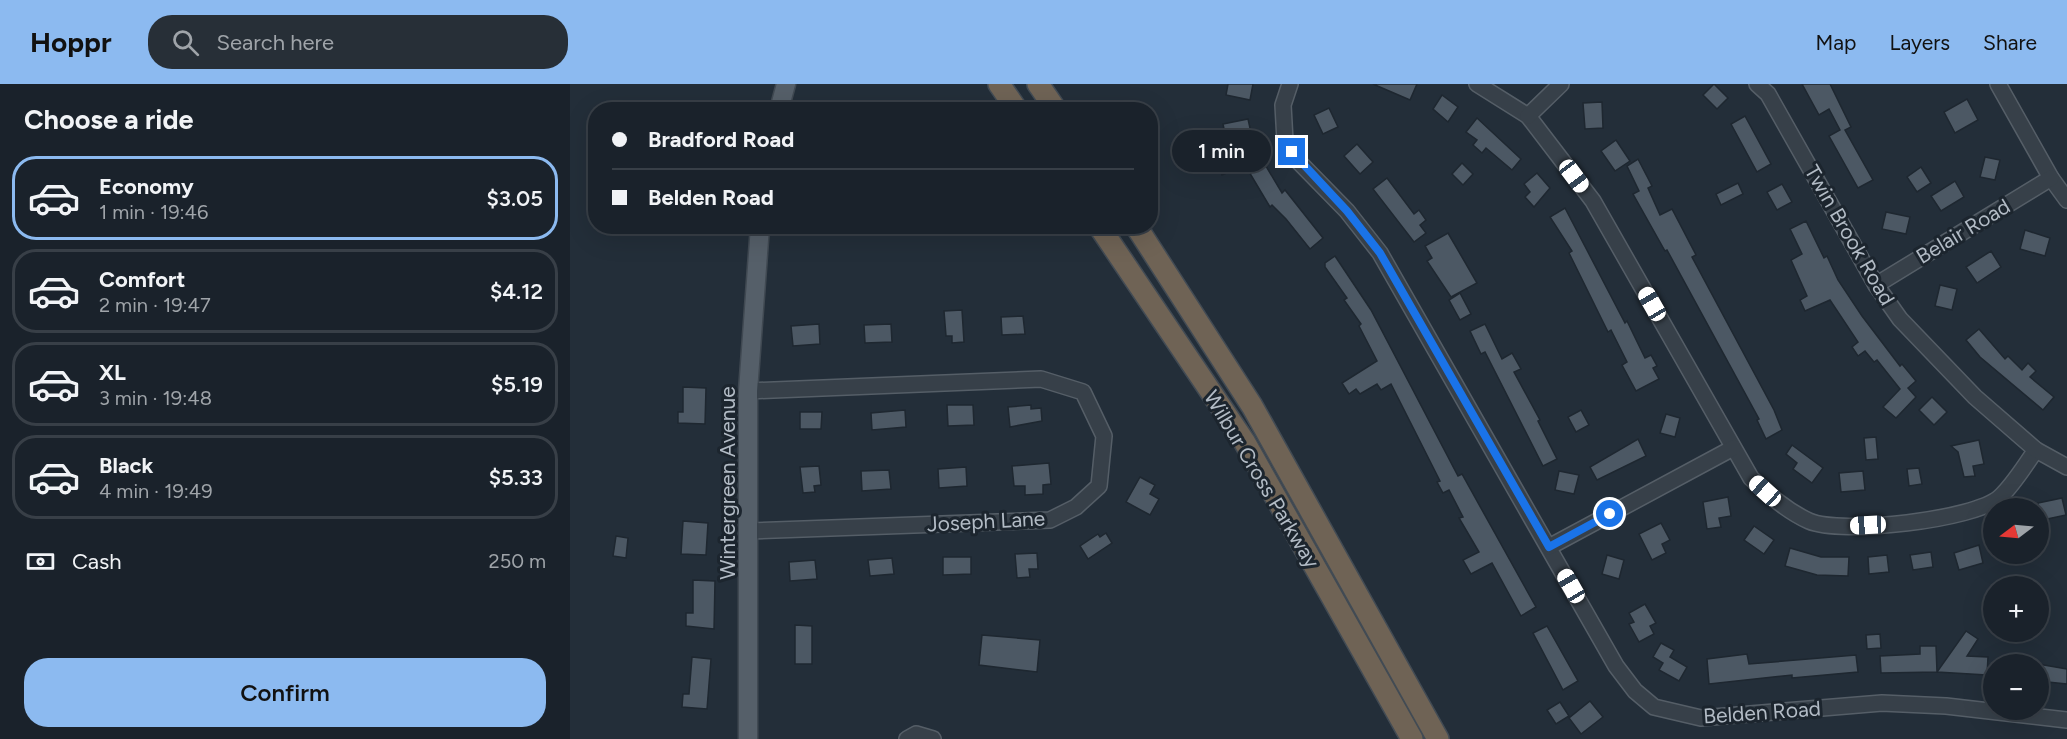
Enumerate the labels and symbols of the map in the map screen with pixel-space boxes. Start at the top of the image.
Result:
callout: 1 min [1172,131,1271,173]
route end [1278,138,1305,165]
car [1556,156,1592,196]
street label: Twin Brook Road [1800,161,1900,309]
street label: Belair Road [1912,193,2014,269]
car [1635,284,1669,324]
street label: Wintergreen Avenue [715,386,740,580]
street label: Wilbur Cross Parkway [1199,386,1325,572]
car [1746,472,1784,510]
north arrow [1983,498,2049,564]
route start [1596,500,1623,527]
street label: Joseph Lane [926,505,1046,537]
car [1850,515,1886,535]
car [1554,566,1588,606]
street label: Belden Road [1702,695,1822,729]

